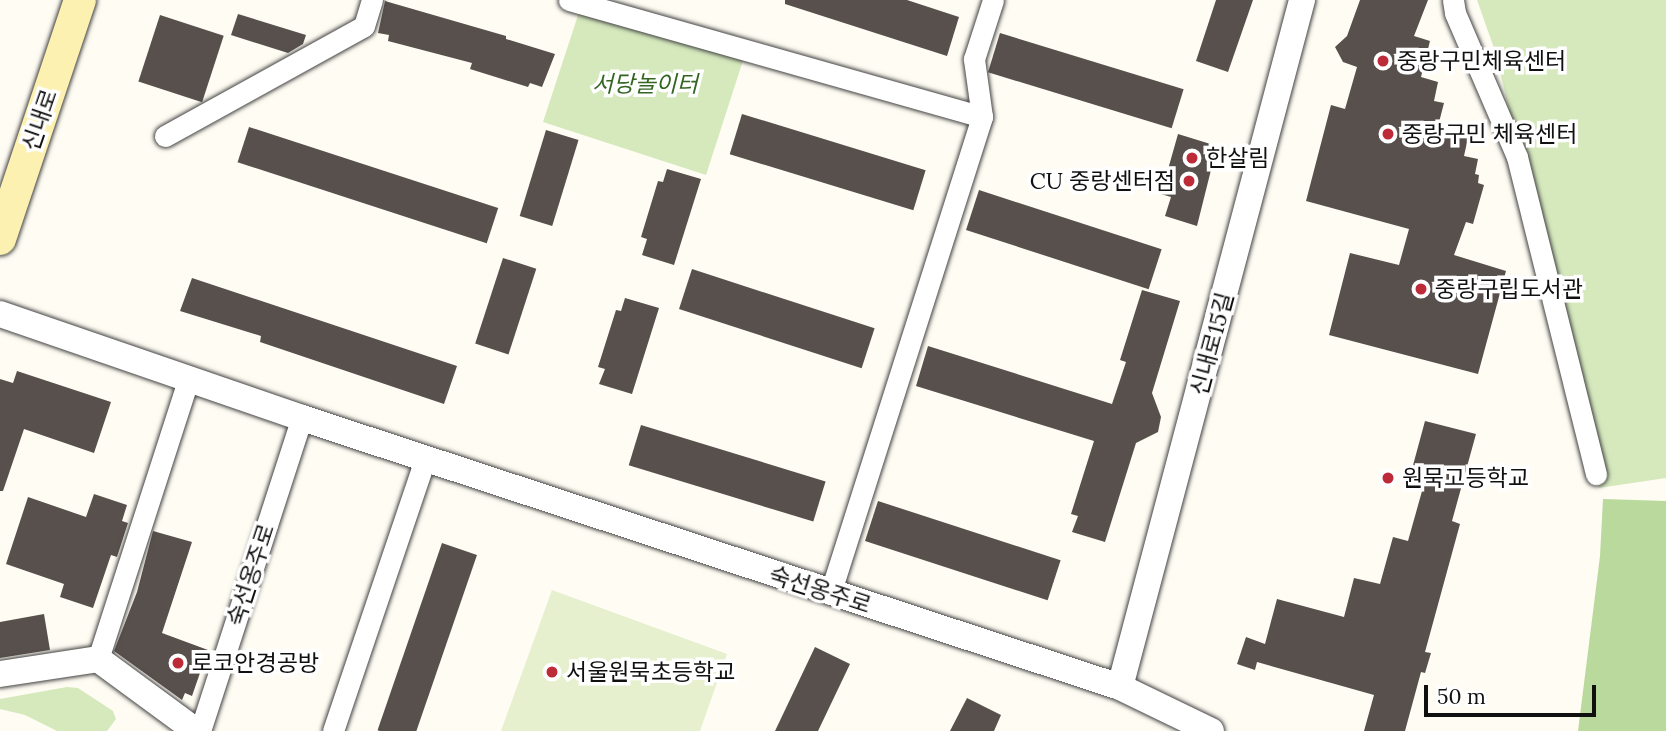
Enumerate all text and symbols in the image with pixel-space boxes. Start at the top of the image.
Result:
place label: 중랑구민체육센터 [1397,47,1566,75]
marker: 중랑구민체육센터 [1375,53,1391,69]
park label: 서당놀이터 [592,70,698,98]
street label: 신내로 [17,85,63,155]
place label: 중랑구민 체육센터 [1402,120,1577,148]
marker: 중랑구민 체육센터 [1380,126,1396,142]
place label: 한살림 [1206,144,1269,172]
marker: 한살림 [1184,150,1200,166]
place label: CU 중랑센터점 [1030,167,1175,195]
marker: CU 중랑센터점 [1181,173,1197,189]
place label: 중랑구립도서관 [1435,275,1583,303]
marker: 중랑구립도서관 [1413,281,1429,297]
street label: 신내로15길 [1185,289,1239,399]
place label: 원묵고등학교 [1402,464,1529,492]
marker: 원묵고등학교 [1380,470,1396,486]
street label: 숙선옹주로 [222,520,280,630]
street label: 숙선옹주로 [765,561,875,619]
place label: 로코안경공방 [192,649,319,677]
marker: 로코안경공방 [170,655,186,671]
place label: 서울원묵초등학교 [566,658,735,686]
marker: 서울원묵초등학교 [544,664,560,680]
scale bar [1428,672,1600,716]
text: 50 m [1437,683,1486,710]

